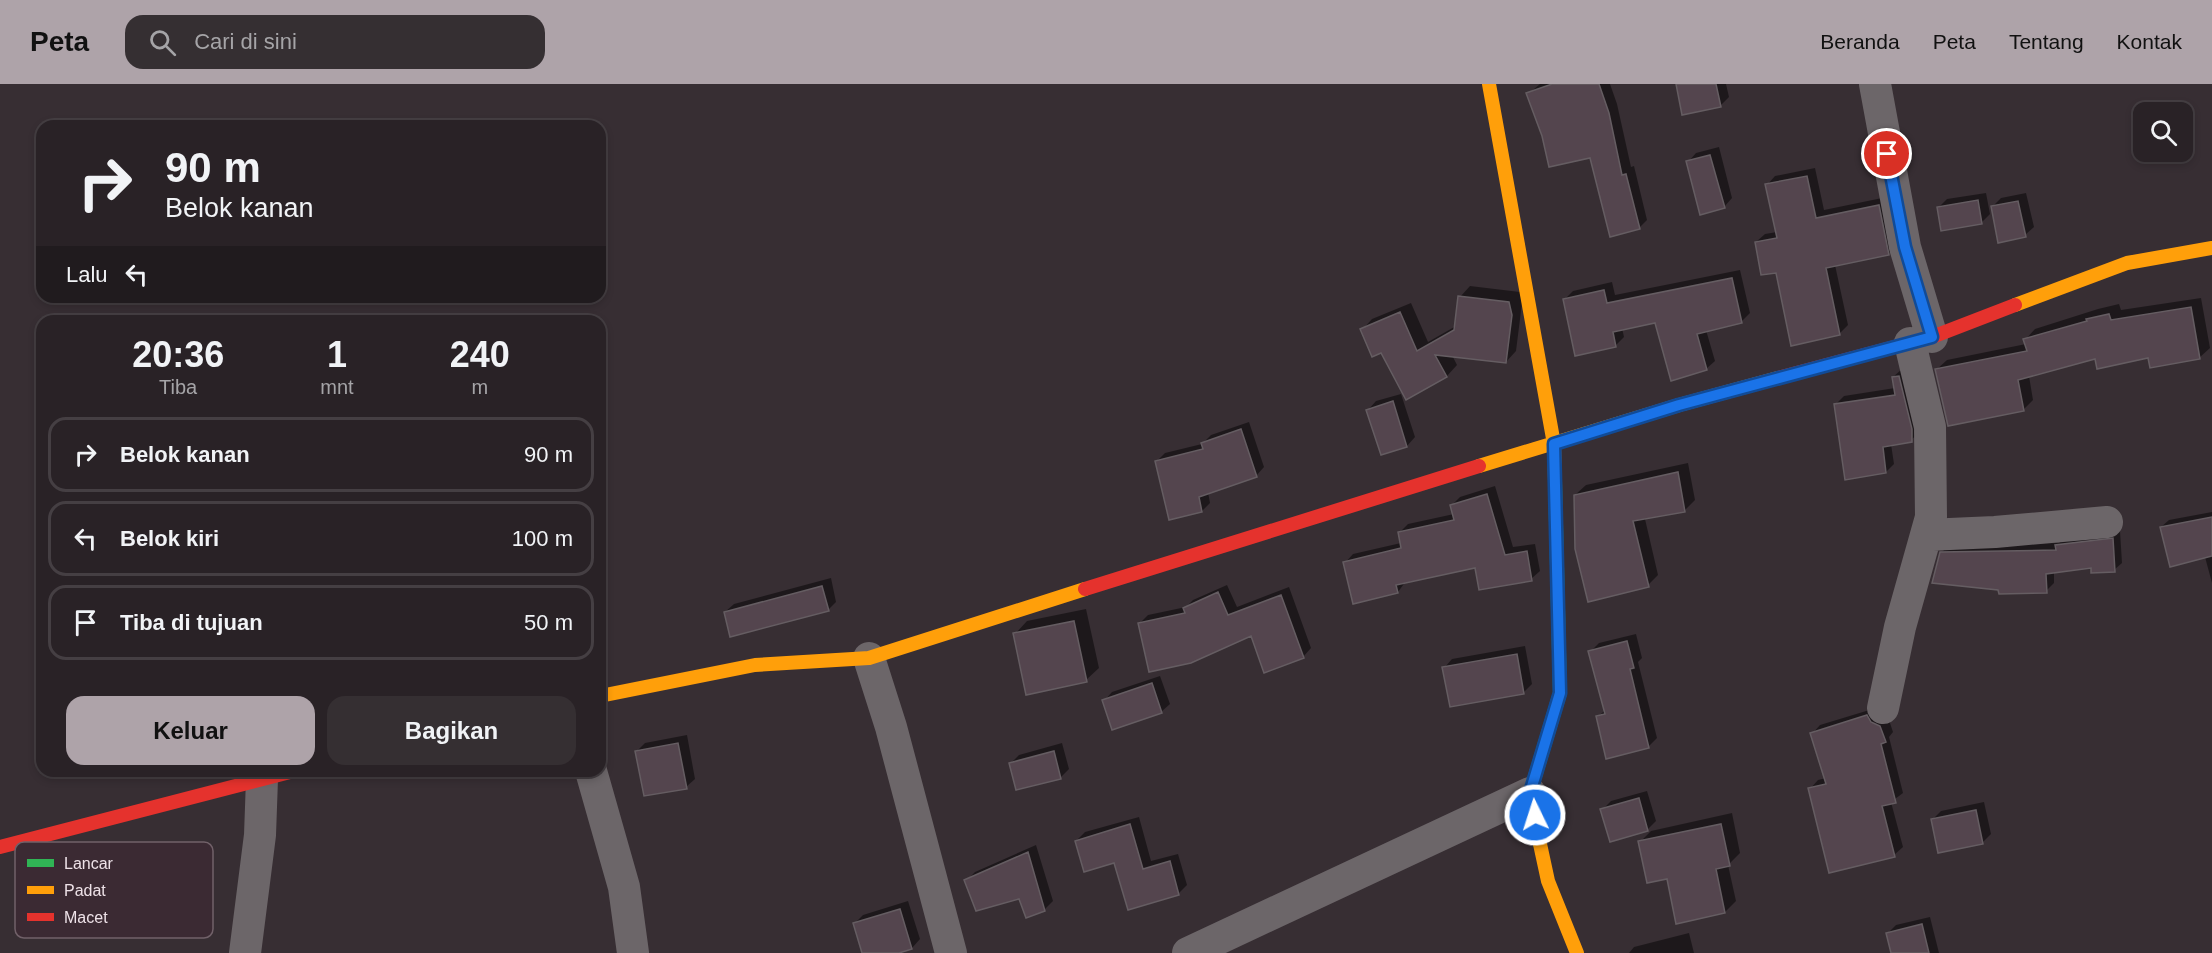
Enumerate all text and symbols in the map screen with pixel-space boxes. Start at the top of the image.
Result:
search box [125,15,545,69]
text: Peta [30,26,89,57]
icon: search [146,26,179,59]
text: Cari di sini [194,29,297,54]
text: Beranda [1820,30,1900,53]
text: Peta [1933,30,1976,53]
text: Tentang [2009,30,2084,53]
text: Kontak [2117,30,2182,53]
map controls [2133,102,2193,162]
button: search [2133,102,2193,162]
pin [1861,128,1912,179]
icon: arrive [1870,137,1903,170]
icon: right [66,144,144,222]
text: 90 m [165,144,261,191]
text: Belok kanan [165,193,314,223]
icon: left [120,258,153,291]
text: Lalu [66,262,108,287]
text: 20:36 [132,334,224,375]
text: 1 [327,334,347,375]
text: 240 [450,334,510,375]
text: Tiba [159,376,197,398]
text: mnt [320,376,354,398]
text: m [472,376,488,398]
icon: right [69,438,102,471]
text: Belok kanan [120,442,250,467]
text: 90 m [524,442,573,467]
icon: left [69,522,102,555]
text: Belok kiri [120,526,219,551]
text: 100 m [512,526,573,551]
icon: arrive [69,606,102,639]
text: Tiba di tujuan [120,610,263,635]
text: 50 m [524,610,573,635]
button: Keluar [66,696,315,765]
button: Bagikan [327,696,576,765]
position arrow [1503,783,1567,847]
legend [15,842,213,938]
text: Lancar [64,855,114,872]
text: Padat [64,882,106,899]
text: Macet [64,909,108,926]

